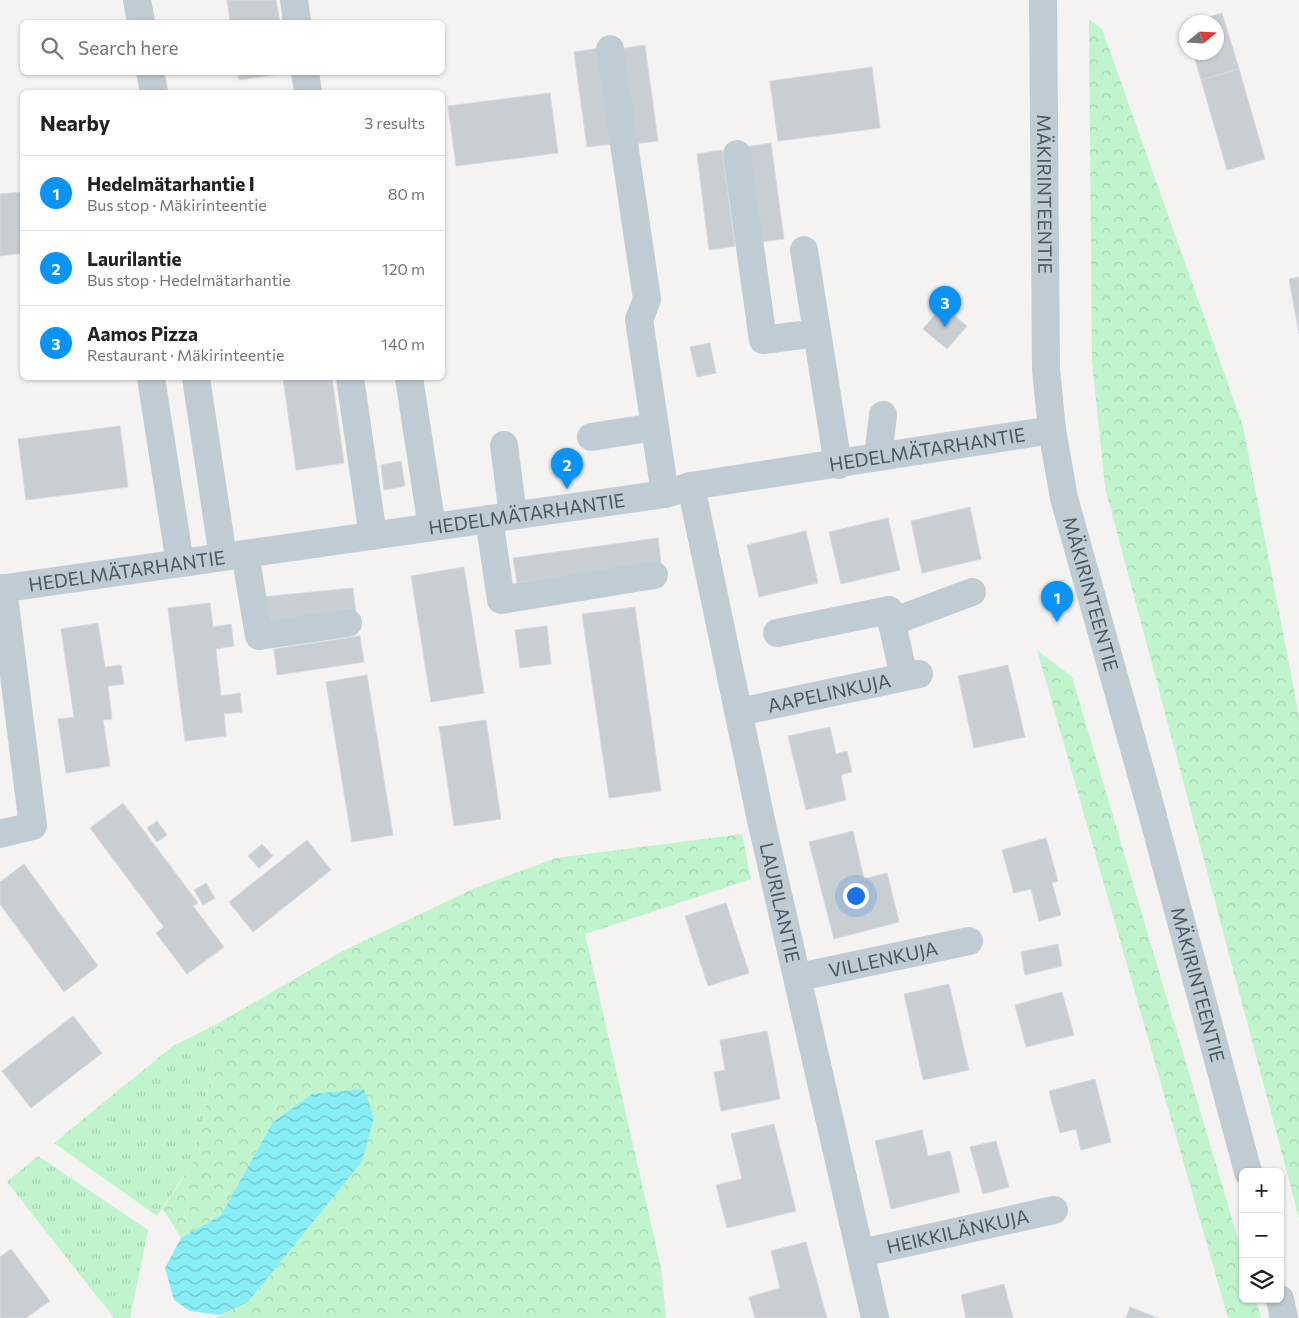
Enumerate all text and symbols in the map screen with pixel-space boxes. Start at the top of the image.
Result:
north arrow [1179,15,1224,60]
search box [20,20,445,75]
icon: search [38,34,66,62]
text: Search here [78,36,178,59]
text: Nearby [40,110,110,135]
text: 3 results [364,113,425,132]
street label: MÄKIRINTEENTIE [1033,114,1057,274]
text: Hedelmätarhantie I [87,172,255,195]
text: 1 [52,184,60,203]
text: 80 m [388,184,425,203]
text: Bus stop · Mäkirinteentie [87,195,267,214]
text: Laurilantie [87,247,182,270]
text: 2 [51,259,61,278]
text: 120 m [382,259,425,278]
text: Bus stop · Hedelmätarhantie [87,270,291,289]
pin: 3 [929,286,961,327]
text: Aamos Pizza [87,322,198,345]
text: 3 [51,334,61,353]
text: 140 m [381,334,425,353]
text: Restaurant · Mäkirinteentie [87,345,284,364]
street label: HEDELMÄTARHANTIE [827,422,1027,475]
pin: 2 [551,448,583,489]
street label: HEDELMÄTARHANTIE [427,488,626,539]
street label: MÄKIRINTEENTIE [1059,514,1124,674]
street label: HEDELMÄTARHANTIE [27,545,226,596]
pin: 1 [1041,581,1073,622]
street label: AAPELINKUJA [765,668,893,717]
street label: LAURILANTIE [756,840,805,965]
your location [843,883,869,909]
street label: MÄKIRINTEENTIE [1167,904,1230,1064]
street label: VILLENKUJA [826,936,940,981]
map controls [1239,1168,1284,1303]
button: + [1239,1168,1284,1213]
street label: HEIKKILÄNKUJA [884,1204,1031,1258]
button: − [1239,1213,1284,1258]
button: layers [1239,1258,1284,1303]

